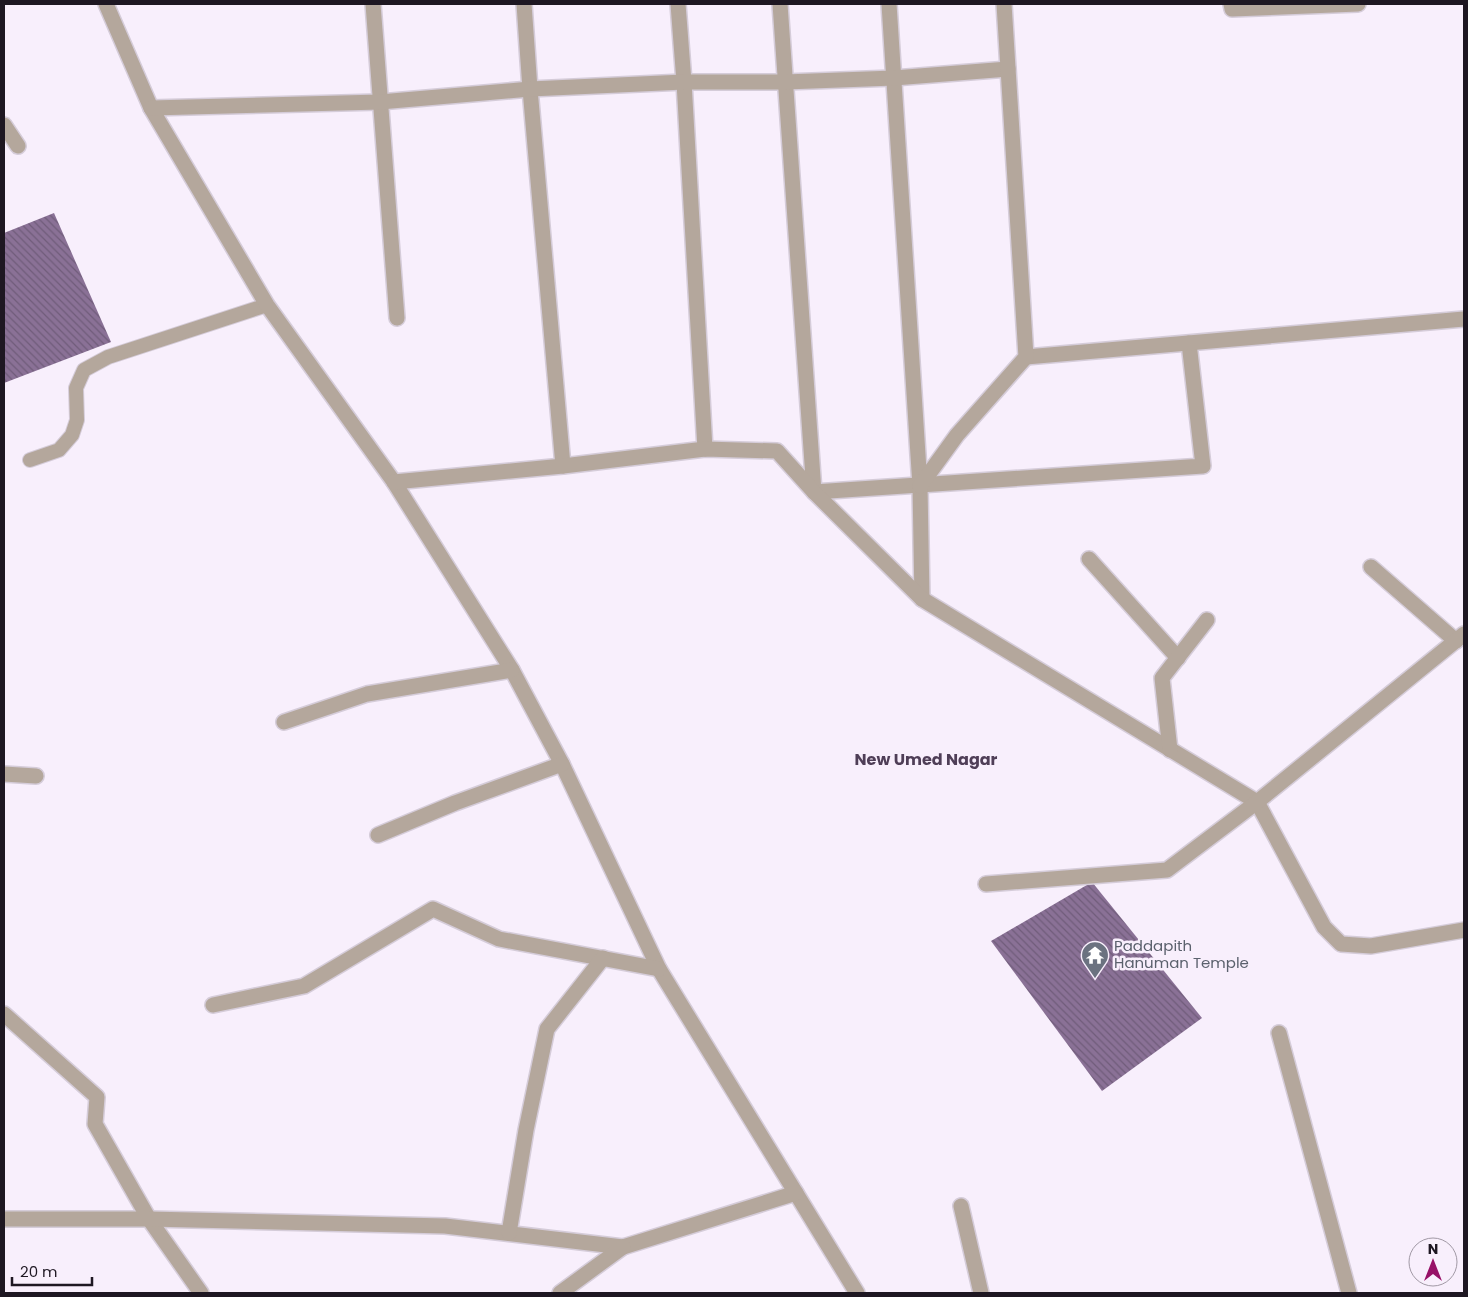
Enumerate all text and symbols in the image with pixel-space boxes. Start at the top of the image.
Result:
district label: New Umed Nagar [855,748,998,771]
place label: Paddapith Hanuman Temple [1114,935,1249,973]
temple icon: Paddapith Hanuman Temple [1080,940,1110,979]
north arrow [1408,1237,1458,1287]
text: N [1428,1239,1438,1259]
scale bar [12,1254,92,1286]
text: 20 m [20,1261,58,1282]

